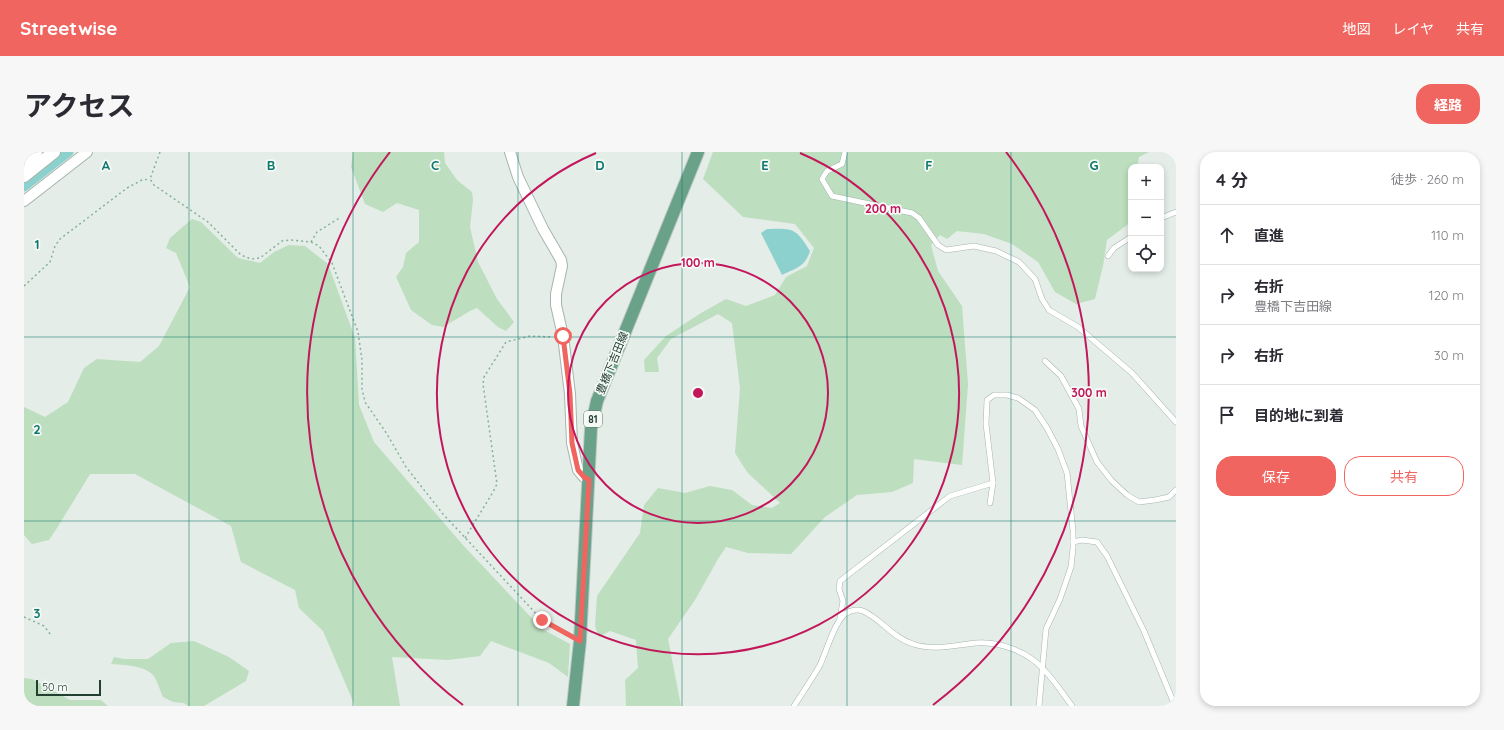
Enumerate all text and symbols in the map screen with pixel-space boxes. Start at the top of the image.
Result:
text: Streetwise [20,16,117,40]
text: 地図 [1342,20,1370,38]
text: レイヤ [1392,20,1434,38]
text: 共有 [1456,20,1484,38]
button: 経路 [1416,84,1480,124]
text: アクセス [24,88,135,123]
text: A [102,157,111,173]
text: B [267,157,275,173]
text: C [431,157,439,173]
text: D [595,157,605,173]
text: E [761,157,769,173]
text: F [925,157,933,173]
text: G [1089,157,1099,173]
map controls [1128,164,1164,272]
button: + [1128,164,1164,200]
text: 4 分 [1216,169,1248,190]
text: 徒歩 · 260 m [1391,171,1464,187]
button: − [1128,200,1164,236]
text: 200 m [865,201,901,216]
icon: ahead [1216,224,1238,246]
text: 直進 [1254,226,1284,245]
text: 110 m [1431,227,1464,243]
text: 1 [34,236,40,252]
button: locate [1128,236,1164,272]
text: 100 m [681,255,715,270]
text: 右折 [1254,277,1284,296]
icon: right [1216,284,1238,306]
text: 120 m [1429,287,1464,303]
text: 豊橋下吉田線 [1254,298,1332,314]
route start [554,327,572,345]
street label: 豊橋下吉田線 [593,330,631,396]
icon: right [1216,344,1238,366]
text: 右折 [1254,346,1284,365]
text: 30 m [1434,347,1464,363]
text: 300 m [1071,385,1107,400]
centre of rings [691,386,705,400]
icon: arrive [1216,404,1238,426]
text: 目的地に到着 [1254,406,1344,425]
road number: 81 [584,411,602,427]
text: 2 [33,421,41,437]
button: 保存 [1216,456,1336,496]
button: 共有 [1344,456,1464,496]
text: 3 [34,605,41,621]
route end [533,611,551,629]
scale bar [36,678,101,697]
text: 50 m [42,680,68,694]

